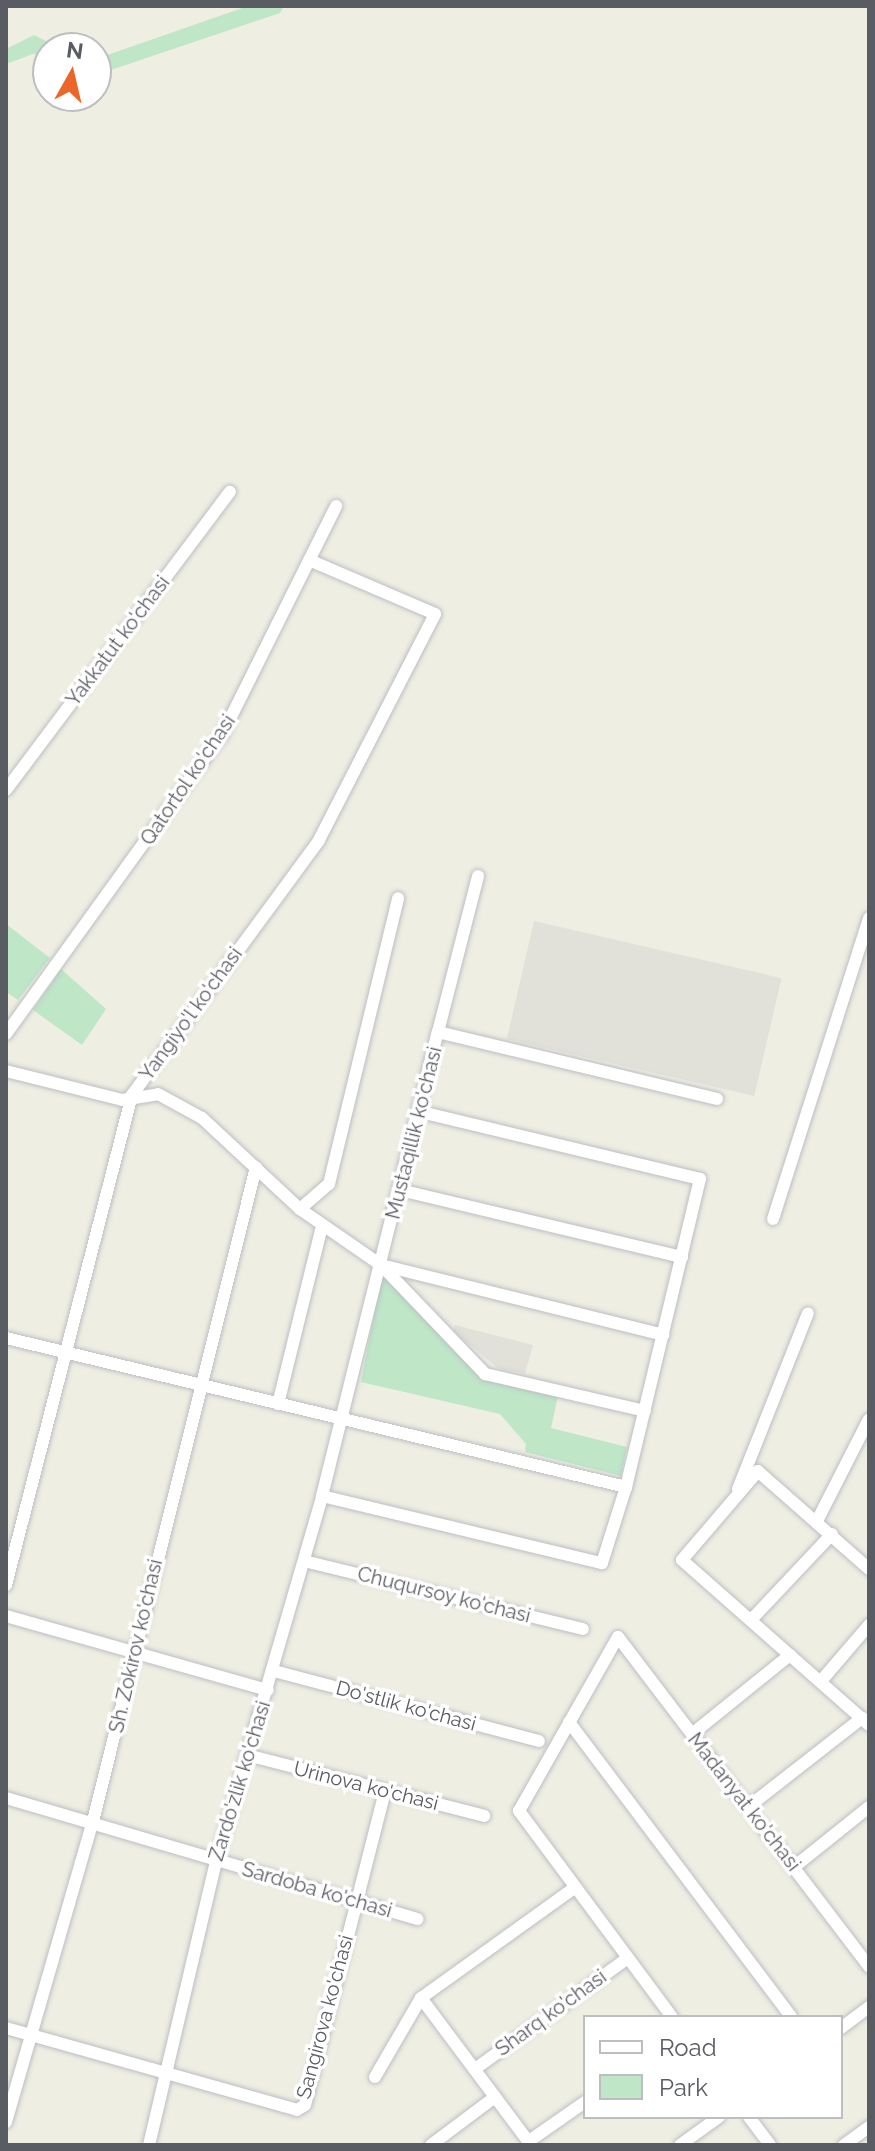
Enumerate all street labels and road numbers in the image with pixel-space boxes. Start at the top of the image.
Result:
street label: Yakkatut ko'chasi [61,571,175,711]
street label: Qatortol ko'chasi [135,710,241,850]
street label: Yangiyo'l ko'chasi [134,942,248,1086]
street label: Mustaqillik ko'chasi [381,1044,447,1222]
street label: Sh. Zokirov ko'chasi [104,1556,168,1736]
street label: Chuqursoy ko'chasi [355,1562,533,1628]
street label: Do'stlik ko'chasi [333,1676,479,1736]
street label: Zardo'zlik ko'chasi [204,1698,276,1864]
street label: Madanyat ko'chasi [683,1728,805,1876]
street label: Urinova ko'chasi [291,1756,441,1816]
street label: Sardoba ko'chasi [239,1857,395,1923]
street label: Sangirova ko'chasi [292,1933,358,2101]
street label: Sharq ko'chasi [491,1965,611,2061]

